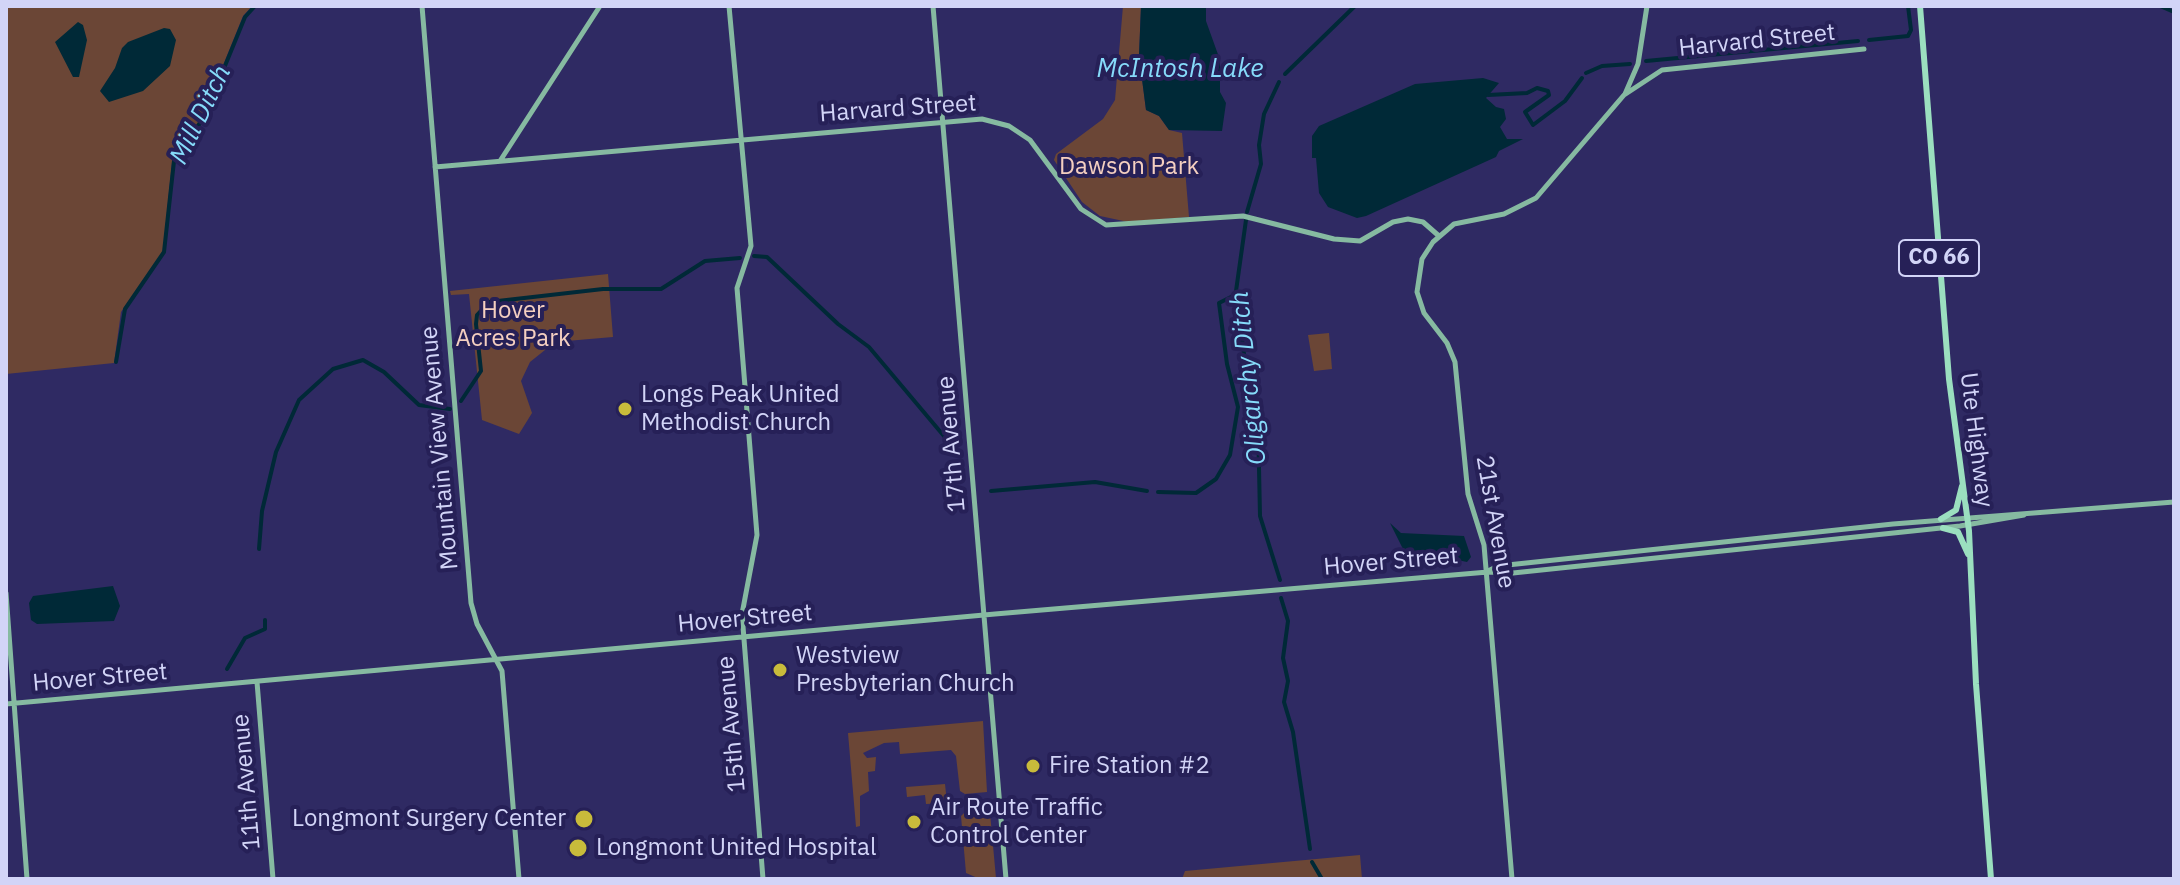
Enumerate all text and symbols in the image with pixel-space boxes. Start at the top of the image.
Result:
street label: Harvard Street [1677,18,1837,64]
water label: McIntosh Lake [1097,53,1263,85]
water label: Mill Ditch [164,60,238,170]
street label: Harvard Street [819,89,977,129]
park label: Dawson Park [1059,153,1199,181]
road number: CO 66 [1899,240,1979,276]
water label: Oligarchy Ditch [1224,290,1274,466]
park label: Hover Acres Park [455,297,571,353]
street label: Mountain View Avenue [415,325,465,571]
street label: Ute Highway [1953,371,1999,509]
street label: 17th Avenue [932,375,972,513]
place label: Longs Peak United Methodist Church [641,381,840,437]
marker: Longs Peak United Methodist Church [616,400,634,418]
street label: 21st Avenue [1469,453,1521,591]
street label: Hover Street [1322,542,1460,582]
street label: Hover Street [676,599,814,639]
place label: Westview Presbyterian Church [796,642,1015,698]
street label: 15th Avenue [712,655,752,793]
street label: Hover Street [31,658,169,698]
marker: Westview Presbyterian Church [771,661,789,679]
street label: 11th Avenue [227,713,267,851]
place label: Fire Station #2 [1049,752,1210,780]
marker: Fire Station #2 [1024,757,1042,775]
place label: Air Route Traffic Control Center [930,794,1103,850]
place label: Longmont Surgery Center [292,805,566,833]
marker: Longmont Surgery Center [573,808,595,830]
marker: Air Route Traffic Control Center [905,813,923,831]
place label: Longmont United Hospital [596,834,876,862]
marker: Longmont United Hospital [567,837,589,859]

